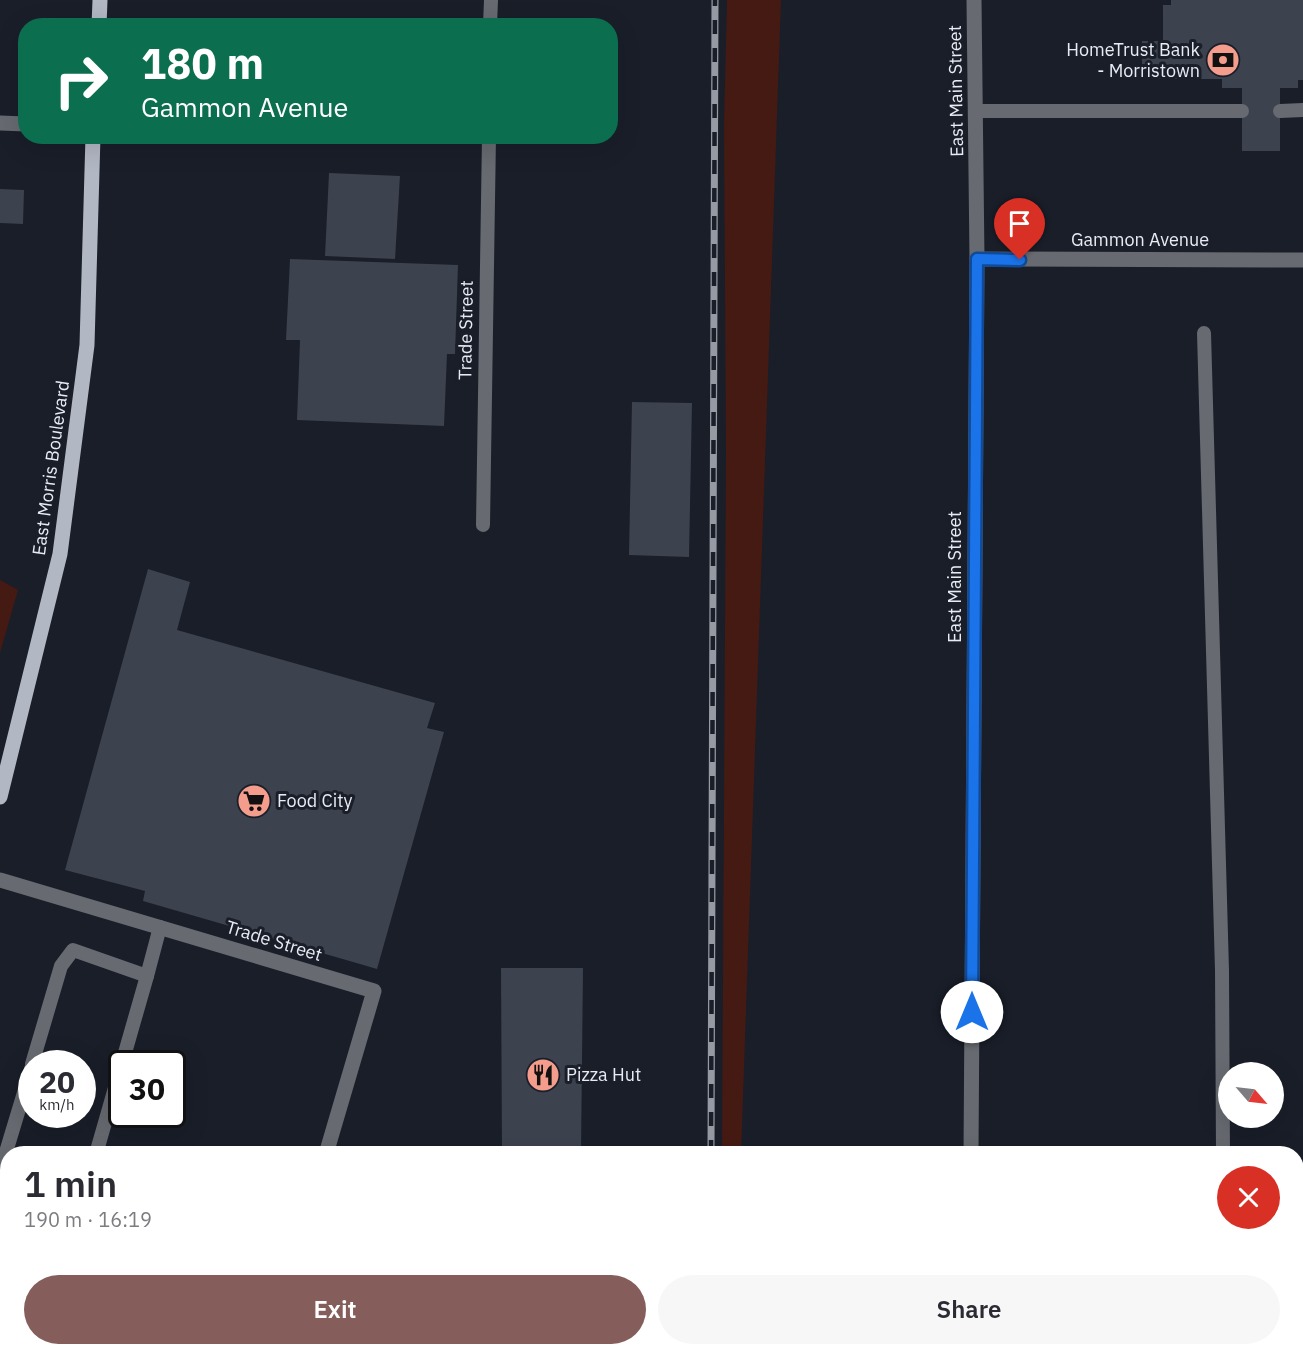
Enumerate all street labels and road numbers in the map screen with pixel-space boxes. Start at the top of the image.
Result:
street label: East Main Street [943,25,968,157]
street label: Gammon Avenue [1071,228,1209,251]
street label: Trade Street [453,280,478,380]
street label: East Morris Boulevard [27,379,74,557]
street label: East Main Street [943,511,966,643]
street label: Trade Street [223,915,325,966]

